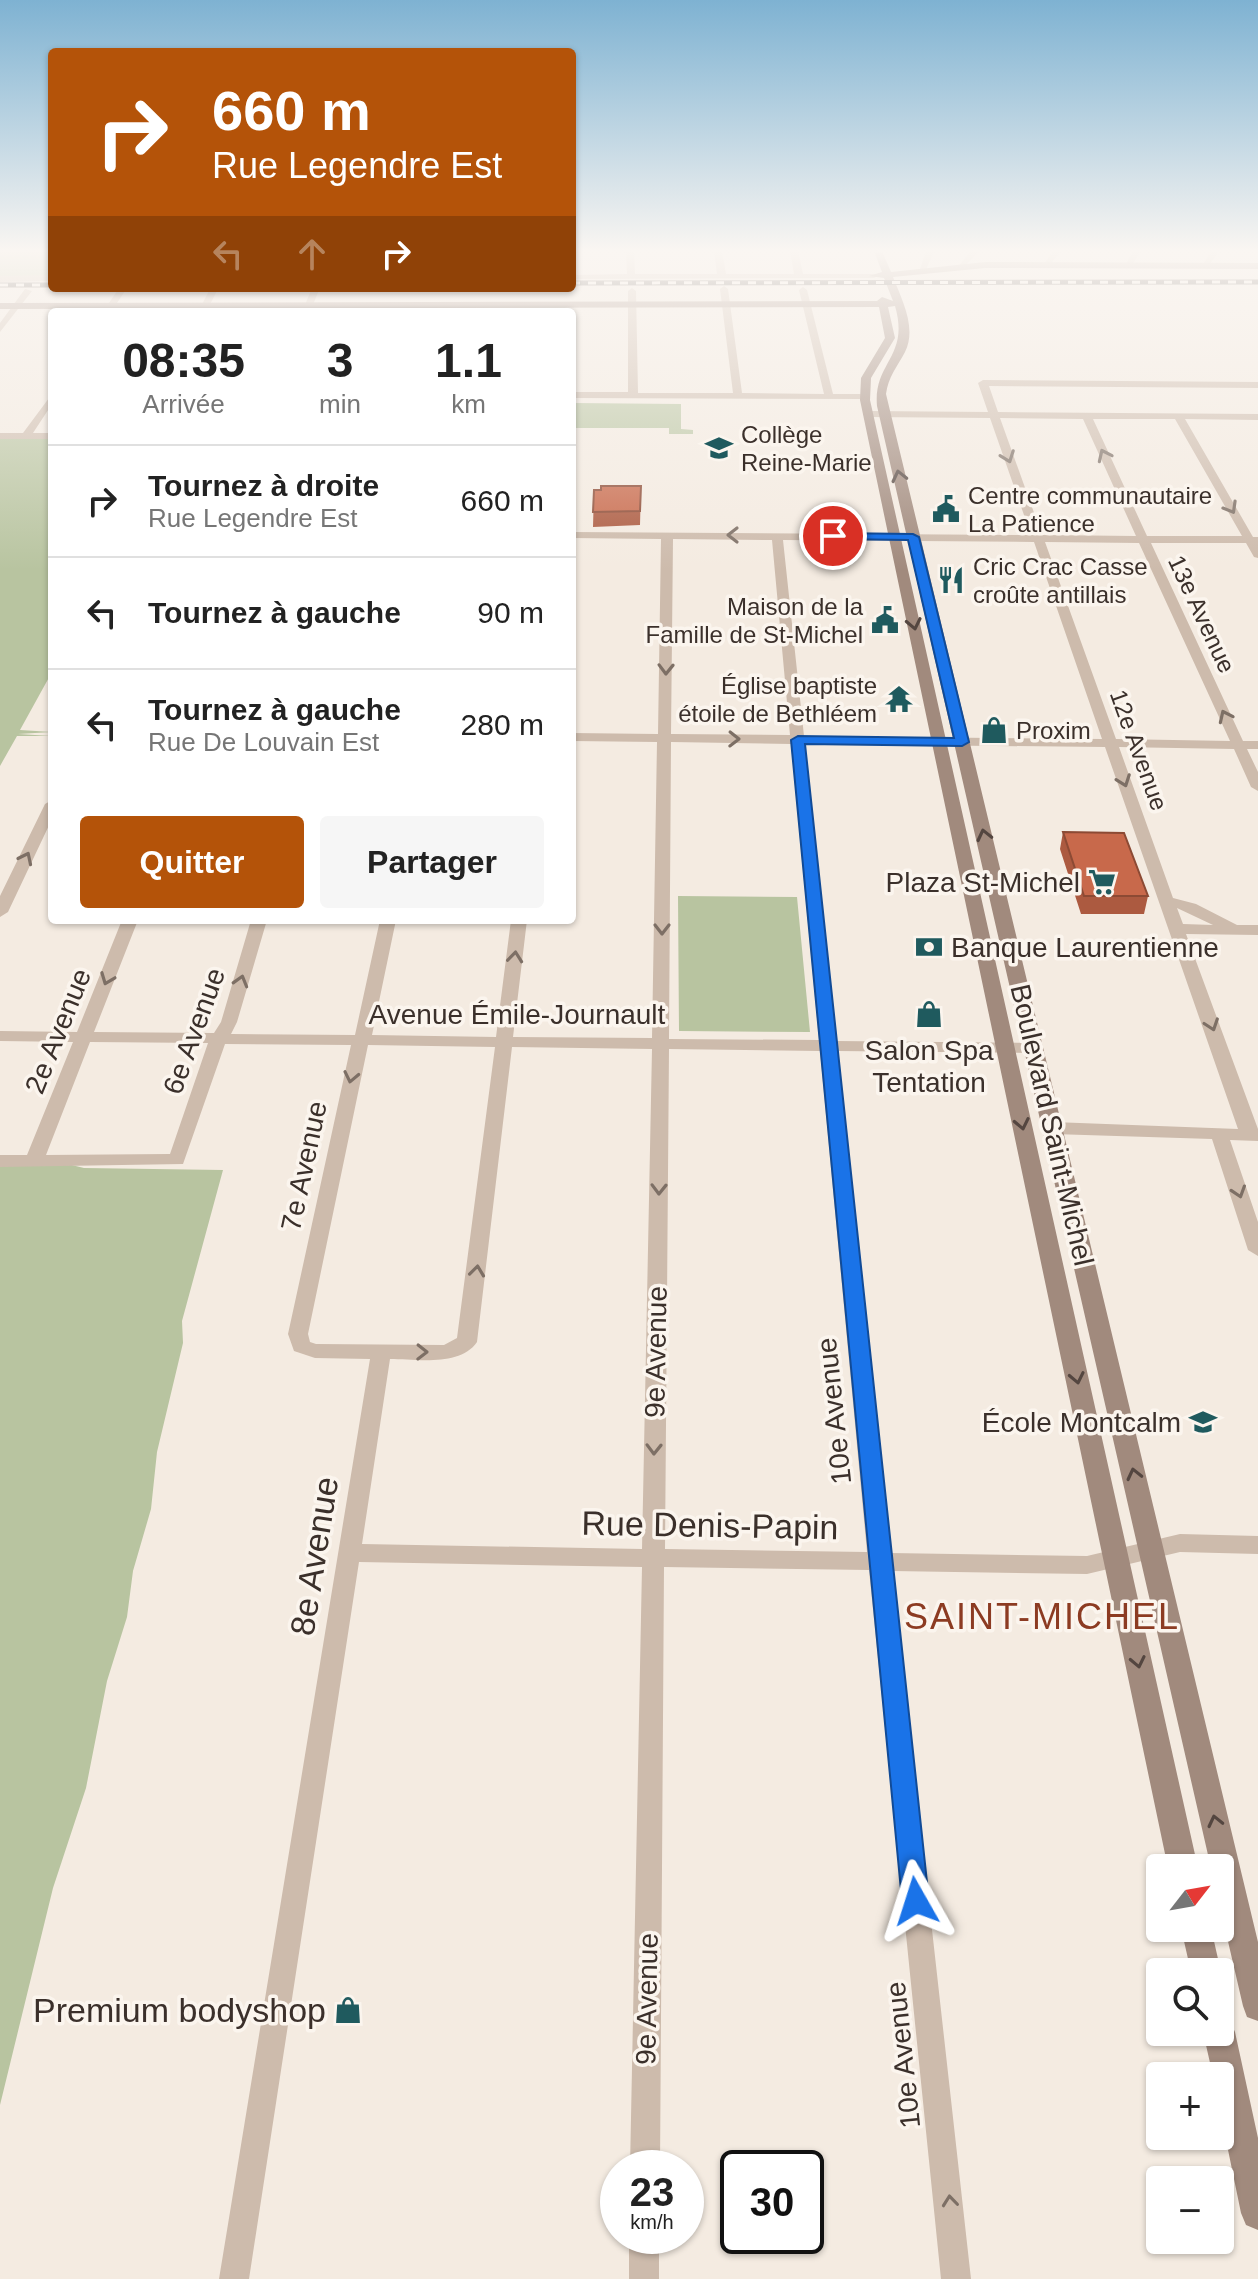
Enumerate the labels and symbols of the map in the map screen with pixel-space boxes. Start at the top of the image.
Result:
place label: Collège Reine-Marie [741,421,872,476]
school or university icon: Collège Reine-Marie [704,433,734,463]
one-way arrow [1098,448,1114,463]
one-way arrow [999,449,1015,463]
one-way arrow [891,470,908,484]
place label: Centre communautaire La Patience [968,482,1212,537]
public building icon: Centre communautaire La Patience [931,494,961,524]
one-way arrow [1221,499,1237,514]
pin [799,502,867,570]
one-way arrow [726,527,739,544]
street label: 13e Avenue [1163,551,1241,677]
place label: Cric Crac Casse croûte antillais [973,553,1148,608]
restaurant icon: Cric Crac Casse croûte antillais [936,565,966,595]
place label: Maison de la Famille de St-Michel [646,593,864,648]
public building icon: Maison de la Famille de St-Michel [870,605,900,635]
one-way arrow [905,617,922,630]
one-way arrow [657,663,674,676]
place label: Église baptiste étoile de Bethléem [678,672,877,727]
temple icon: Église baptiste étoile de Bethléem [884,684,914,714]
street label: 12e Avenue [1105,686,1173,814]
one-way arrow [1219,710,1235,724]
shop icon: Proxim [979,715,1009,745]
place label: Proxim [1016,717,1091,744]
one-way arrow [728,730,741,748]
one-way arrow [1115,773,1131,787]
one-way arrow [976,829,993,843]
one-way arrow [16,851,32,866]
place label: Plaza St-Michel [885,867,1080,898]
supermarket icon: Plaza St-Michel [1087,867,1117,897]
one-way arrow [653,923,671,936]
bank icon: Banque Laurentienne [914,932,944,962]
place label: Banque Laurentienne [951,932,1219,963]
one-way arrow [506,950,523,963]
street label: 2e Avenue [19,964,97,1098]
street label: 6e Avenue [157,964,231,1098]
one-way arrow [100,971,117,985]
one-way arrow [232,974,248,988]
street label: Boulevard Saint-Michel [1005,981,1099,1269]
street label: Avenue Émile-Journault [369,999,666,1030]
shop icon: Salon Spa Tentation [914,999,944,1029]
one-way arrow [1203,1018,1219,1032]
place label: Salon Spa Tentation [864,1035,994,1098]
one-way arrow [343,1070,360,1083]
street label: 7e Avenue [275,1098,333,1234]
one-way arrow [1013,1116,1030,1130]
one-way arrow [650,1183,668,1196]
one-way arrow [1229,1184,1245,1198]
one-way arrow [468,1264,485,1278]
street label: 9e Avenue [639,1286,673,1418]
street label: 10e Avenue [811,1336,857,1486]
one-way arrow [416,1343,429,1361]
one-way arrow [1068,1370,1085,1384]
place label: École Montcalm [982,1407,1181,1438]
school or university icon: École Montcalm [1188,1407,1218,1437]
one-way arrow [646,1443,663,1456]
one-way arrow [1126,1468,1143,1481]
street label: 8e Avenue [283,1474,345,1638]
street label: Rue Denis-Papin [581,1504,839,1546]
district label: SAINT-MICHEL [904,1596,1180,1637]
one-way arrow [1129,1655,1146,1668]
one-way arrow [1207,1814,1224,1828]
north arrow [1146,1854,1234,1942]
position arrow [874,1859,958,1943]
street label: 9e Avenue [630,1933,664,2065]
street label: 10e Avenue [880,1980,926,2130]
place label: Premium bodyshop [33,1991,326,2029]
shop icon: Premium bodyshop [333,1995,363,2025]
speed limit sign: 30 [720,2150,824,2254]
one-way arrow [941,2194,958,2207]

